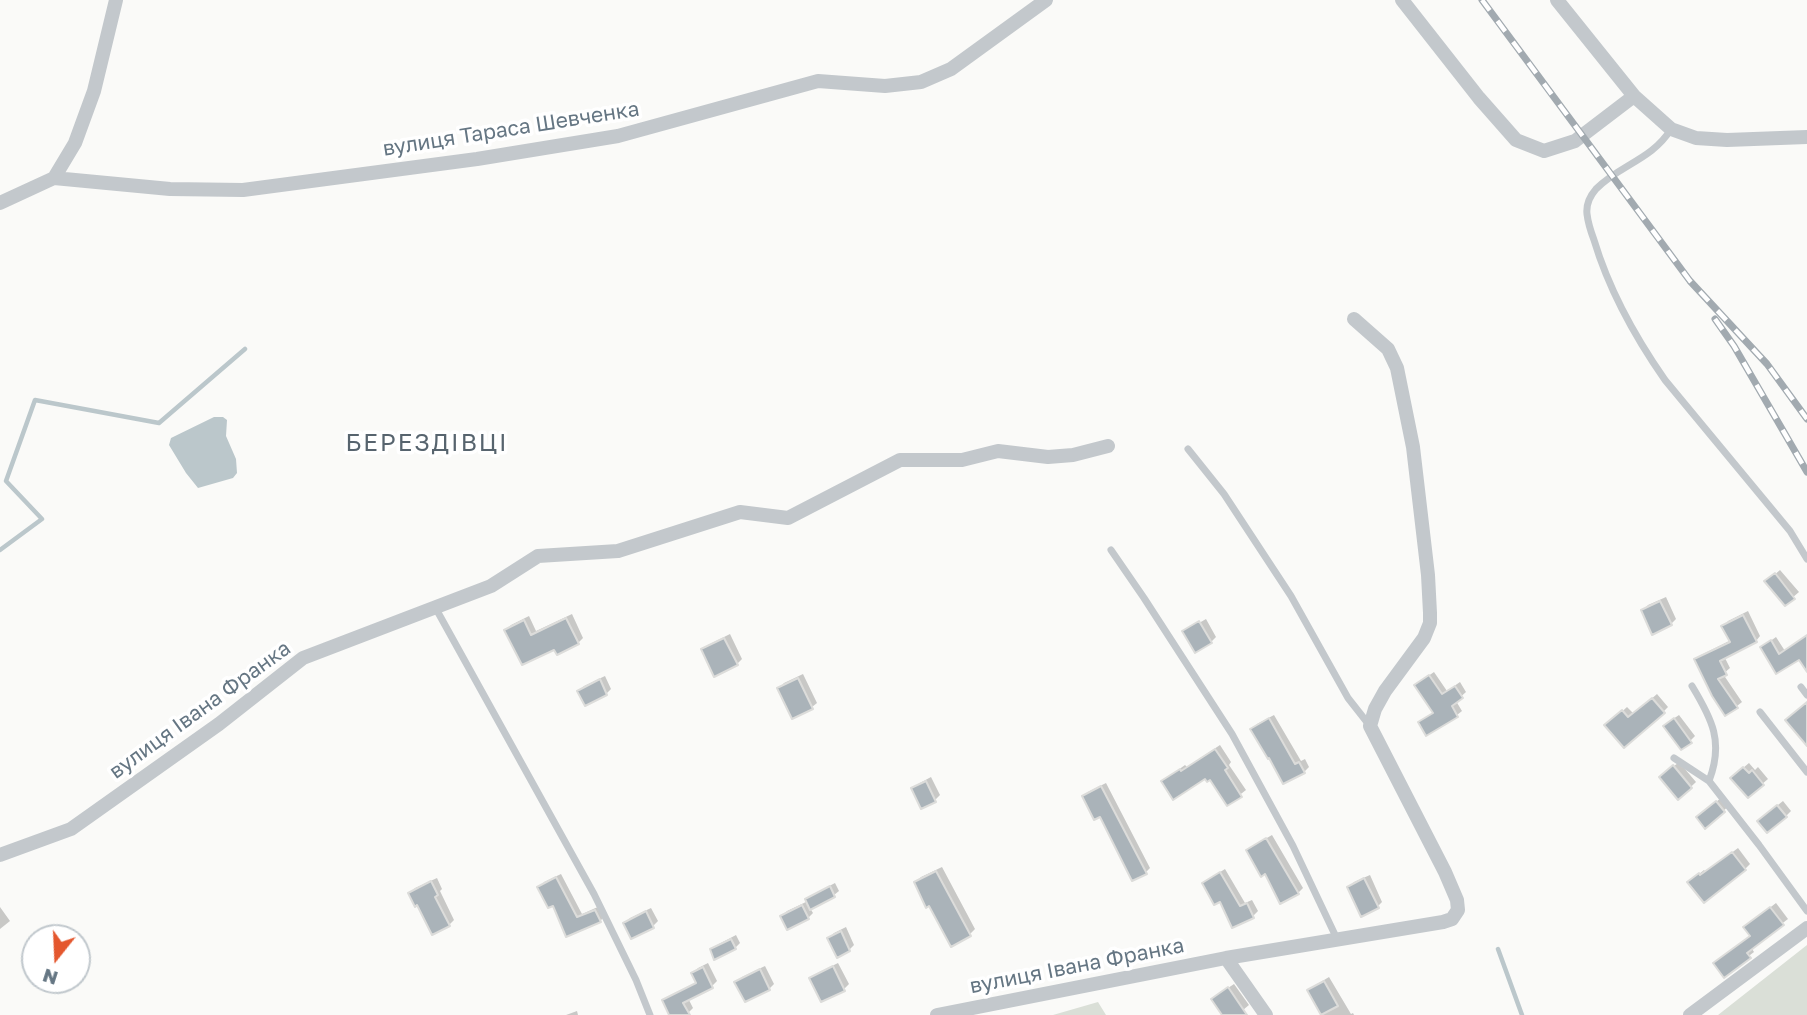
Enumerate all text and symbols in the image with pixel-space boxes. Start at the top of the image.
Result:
street label: вулиця Тараса Шевченка [381,96,641,162]
district label: БЕРЕЗДІВЦІ [347,429,507,457]
street label: вулиця Івана Франка [104,636,296,784]
north arrow [21,924,91,994]
street label: вулиця Івана Франка [968,933,1186,999]
text: N [40,964,60,991]

